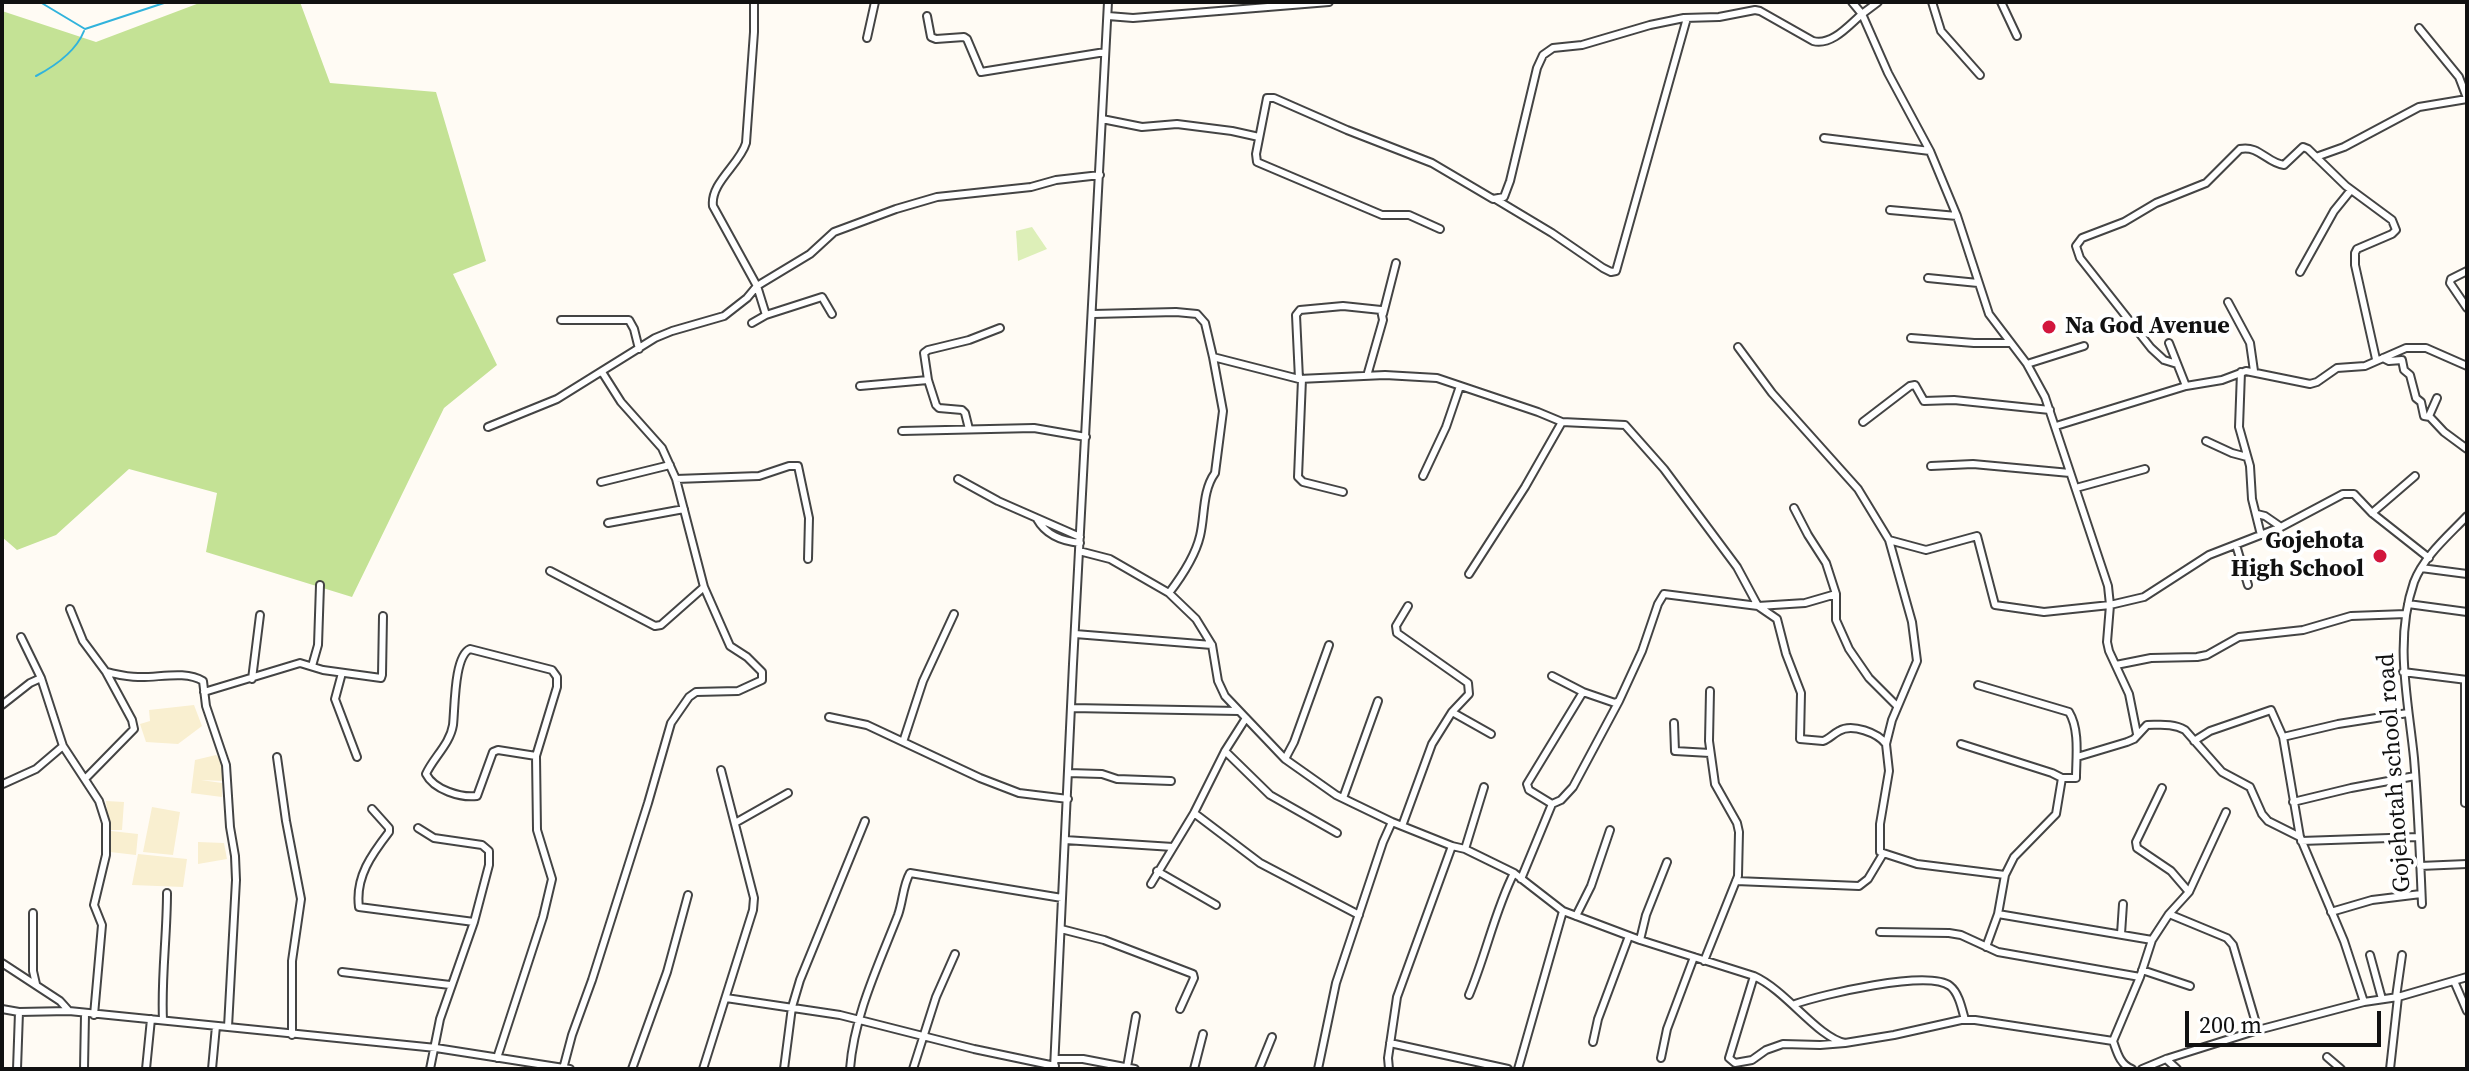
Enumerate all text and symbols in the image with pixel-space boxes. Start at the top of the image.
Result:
place label: Na God Avenue [2065,313,2230,341]
marker: Na God Avenue [2040,318,2058,336]
place label: Gojehota High School [2231,528,2364,584]
marker: Gojehota High School [2371,547,2389,565]
street label: Gojehotah school road [2372,652,2418,894]
scale bar [2189,995,2385,1045]
text: 200 m [2199,1008,2262,1041]

